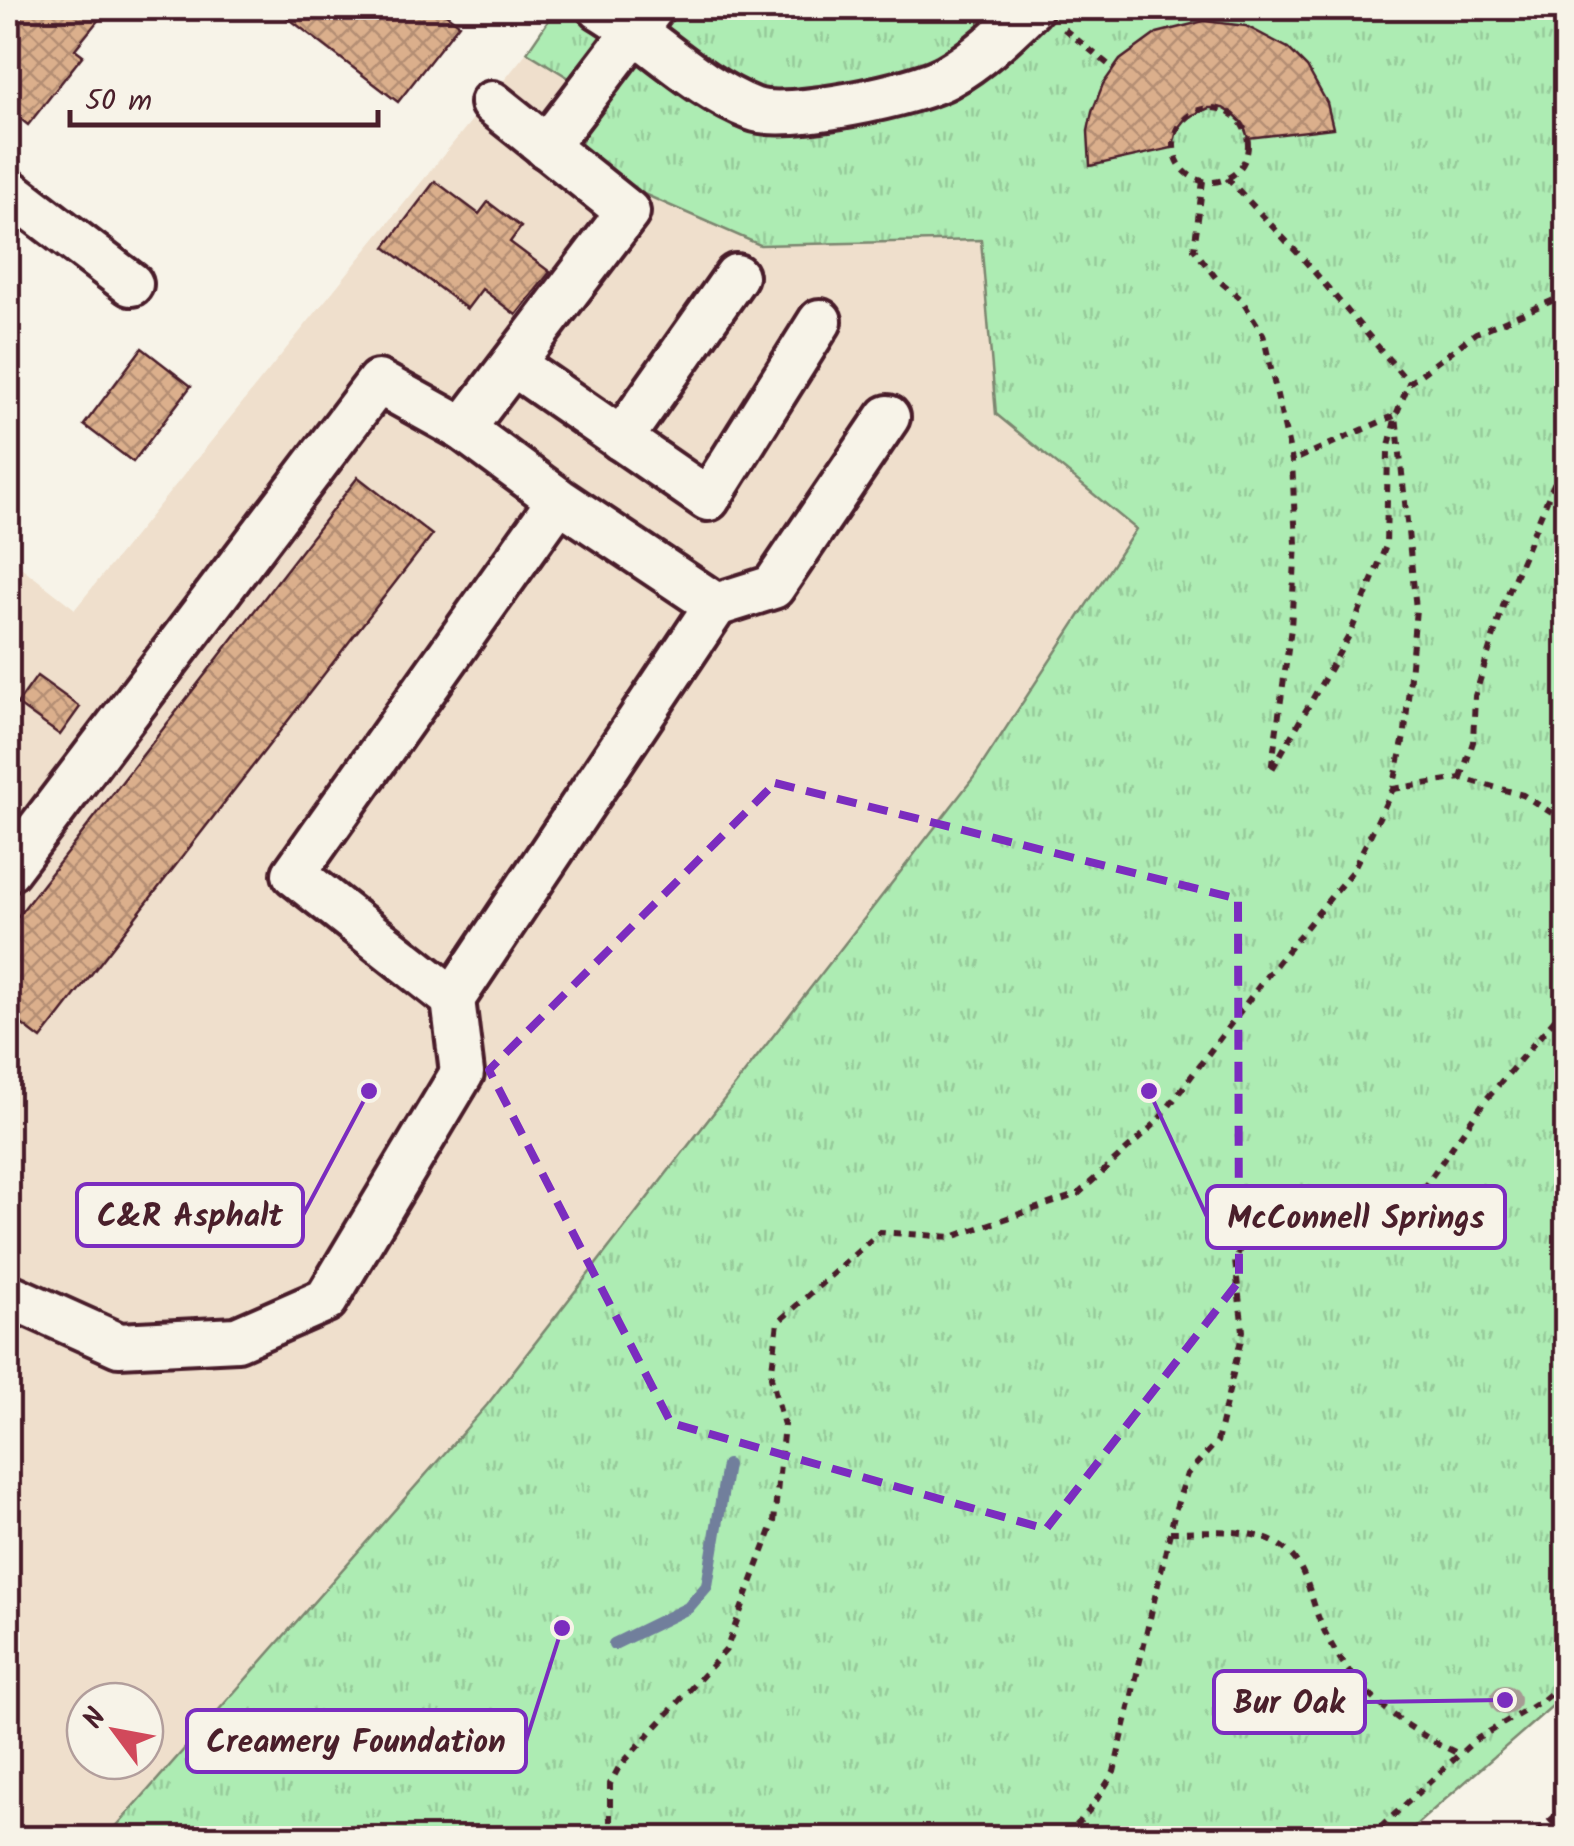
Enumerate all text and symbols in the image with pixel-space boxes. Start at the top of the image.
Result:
scale bar [70,65,378,127]
text: 50 m [85,78,152,126]
callout: C&R Asphalt [77,1184,303,1246]
callout: McConnell Springs [1207,1186,1505,1248]
text: C&R Asphalt [97,1192,284,1243]
text: McConnell Springs [1227,1194,1485,1245]
callout: Bur Oak [1214,1671,1365,1733]
text: Bur Oak [1233,1679,1346,1730]
north arrow [65,1681,165,1781]
text: N [72,1699,120,1738]
callout: Creamery Foundation [187,1710,526,1772]
text: Creamery Foundation [206,1718,506,1769]

